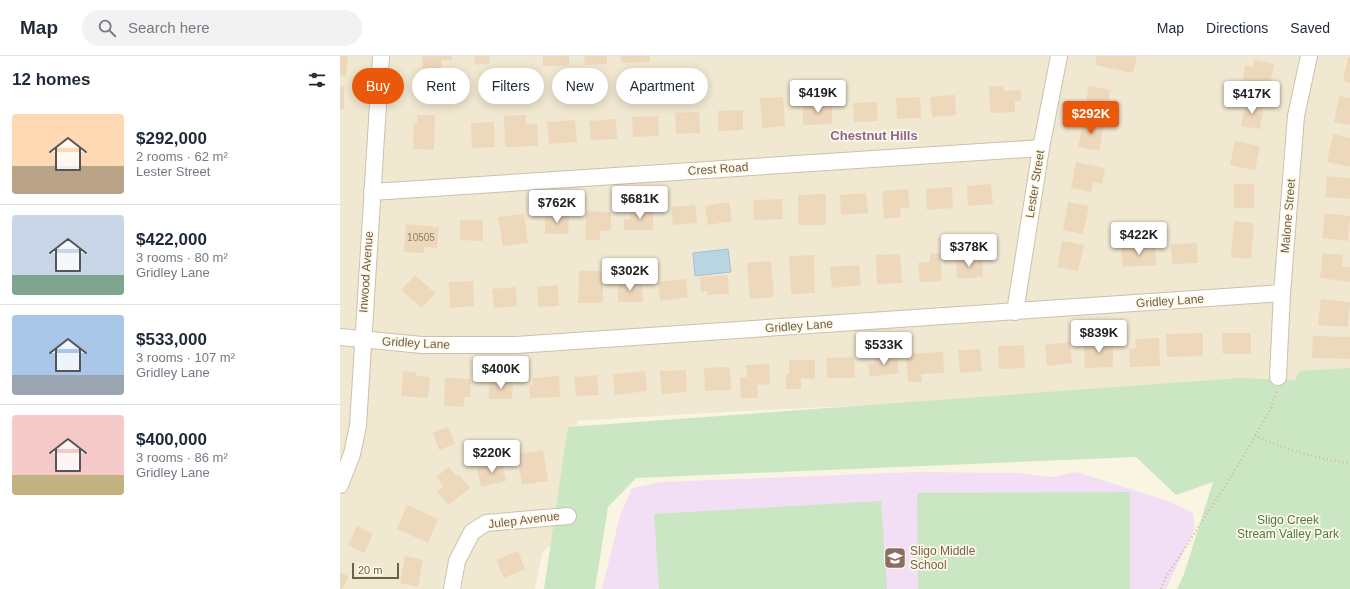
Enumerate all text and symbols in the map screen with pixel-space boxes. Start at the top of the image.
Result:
search box [82,10,362,46]
text: Map [20,17,58,38]
icon: search [96,17,118,39]
text: Search here [128,19,210,36]
text: Map [1157,20,1184,36]
text: Directions [1206,20,1268,36]
text: Saved [1290,20,1330,36]
chip: Buy [352,68,404,104]
chip: Rent [412,68,470,104]
chip: Filters [478,68,544,104]
chip: New [552,68,608,104]
chip: Apartment [616,68,708,104]
icon: filters [306,69,328,91]
text: 12 homes [12,70,90,89]
pin: $419K [790,80,846,114]
pin: $417K [1224,81,1280,115]
text: $419K [799,85,837,100]
text: $417K [1233,86,1271,101]
pin: $292K [1063,101,1119,135]
text: $292K [1072,106,1110,121]
district label: Chestnut Hills [830,128,918,143]
text: $292,000 [136,129,207,148]
icon: home [44,130,92,178]
street label: Lester Street [1023,148,1047,219]
text: 2 rooms · 62 m² [136,149,228,164]
street label: Crest Road [687,160,749,178]
text: Lester Street [136,164,210,179]
street label: Malone Street [1278,178,1298,254]
pin: $681K [612,186,668,220]
pin: $762K [529,190,585,224]
text: $681K [621,191,659,206]
text: $762K [538,195,576,210]
pin: $422K [1111,222,1167,256]
text: $422K [1120,227,1158,242]
text: $422,000 [136,230,207,249]
street label: Inwood Avenue [356,230,376,313]
icon: home [44,231,92,279]
house number: 10505 [407,232,435,243]
pin: $378K [941,234,997,268]
text: $378K [950,239,988,254]
text: 3 rooms · 80 m² [136,250,228,265]
pin: $302K [602,258,658,292]
text: $302K [611,263,649,278]
text: Gridley Lane [136,265,210,280]
street label: Gridley Lane [1136,292,1205,310]
street label: Gridley Lane [765,317,834,335]
pin: $839K [1071,320,1127,354]
text: $839K [1080,325,1118,340]
text: $533,000 [136,330,207,349]
icon: home [44,331,92,379]
pin: $533K [856,332,912,366]
street label: Gridley Lane [382,334,451,352]
text: $533K [865,337,903,352]
text: 3 rooms · 107 m² [136,350,235,365]
pin: $400K [473,356,529,390]
text: $400K [482,361,520,376]
text: Gridley Lane [136,365,210,380]
text: $400,000 [136,430,207,449]
icon: home [44,431,92,479]
pin: $220K [464,440,520,474]
text: $220K [473,445,511,460]
text: 3 rooms · 86 m² [136,450,228,465]
text: Gridley Lane [136,465,210,480]
street label: Julep Avenue [487,509,561,531]
park label: Sligo Creek Stream Valley Park [1237,513,1340,541]
place label: Sligo Middle School [910,544,976,572]
school or university icon: Sligo Middle School [882,545,908,571]
scale bar [352,561,399,580]
text: 20 m [358,564,382,576]

